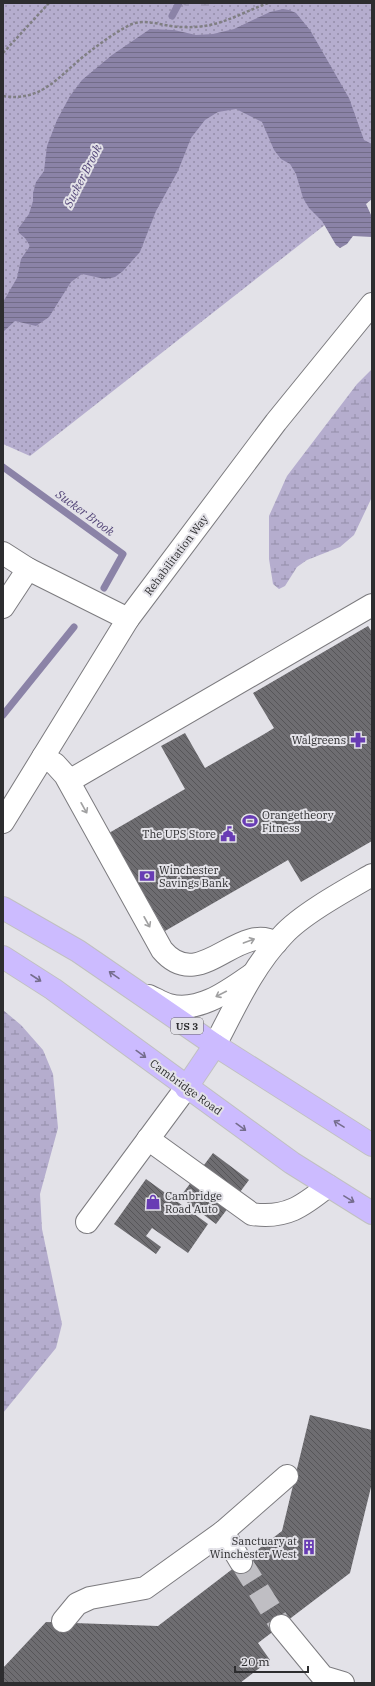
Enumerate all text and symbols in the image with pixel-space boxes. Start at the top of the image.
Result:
water label: Sucker Brook [60,141,105,211]
water label: Sucker Brook [52,486,118,539]
street label: Rehabilitation Way [141,512,211,598]
pharmacy icon: Walgreens [349,731,367,749]
place label: Walgreens [292,733,346,747]
one-way arrow [80,802,88,814]
place label: Orangetheory Fitness [262,808,334,835]
sports icon: Orangetheory Fitness [241,812,259,830]
public building icon: The UPS Store [219,825,237,843]
place label: The UPS Store [142,827,216,841]
place label: Winchester Savings Bank [159,863,229,890]
bank icon: Winchester Savings Bank [138,867,156,885]
one-way arrow [143,916,151,928]
one-way arrow [243,936,255,944]
one-way arrow [108,971,119,979]
one-way arrow [30,974,41,982]
one-way arrow [215,991,227,998]
road number: US 3 [171,1018,203,1034]
one-way arrow [135,1050,146,1058]
street label: Cambridge Road [147,1056,225,1118]
one-way arrow [333,1119,345,1127]
one-way arrow [235,1123,246,1131]
place label: Cambridge Road Auto [165,1189,222,1216]
shop icon: Cambridge Road Auto [144,1193,162,1211]
one-way arrow [343,1195,354,1203]
place label: Sanctuary at Winchester West [210,1534,297,1561]
building icon: Sanctuary at Winchester West [300,1538,318,1556]
scale bar [235,1648,308,1674]
text: 20 m [241,1654,270,1669]

